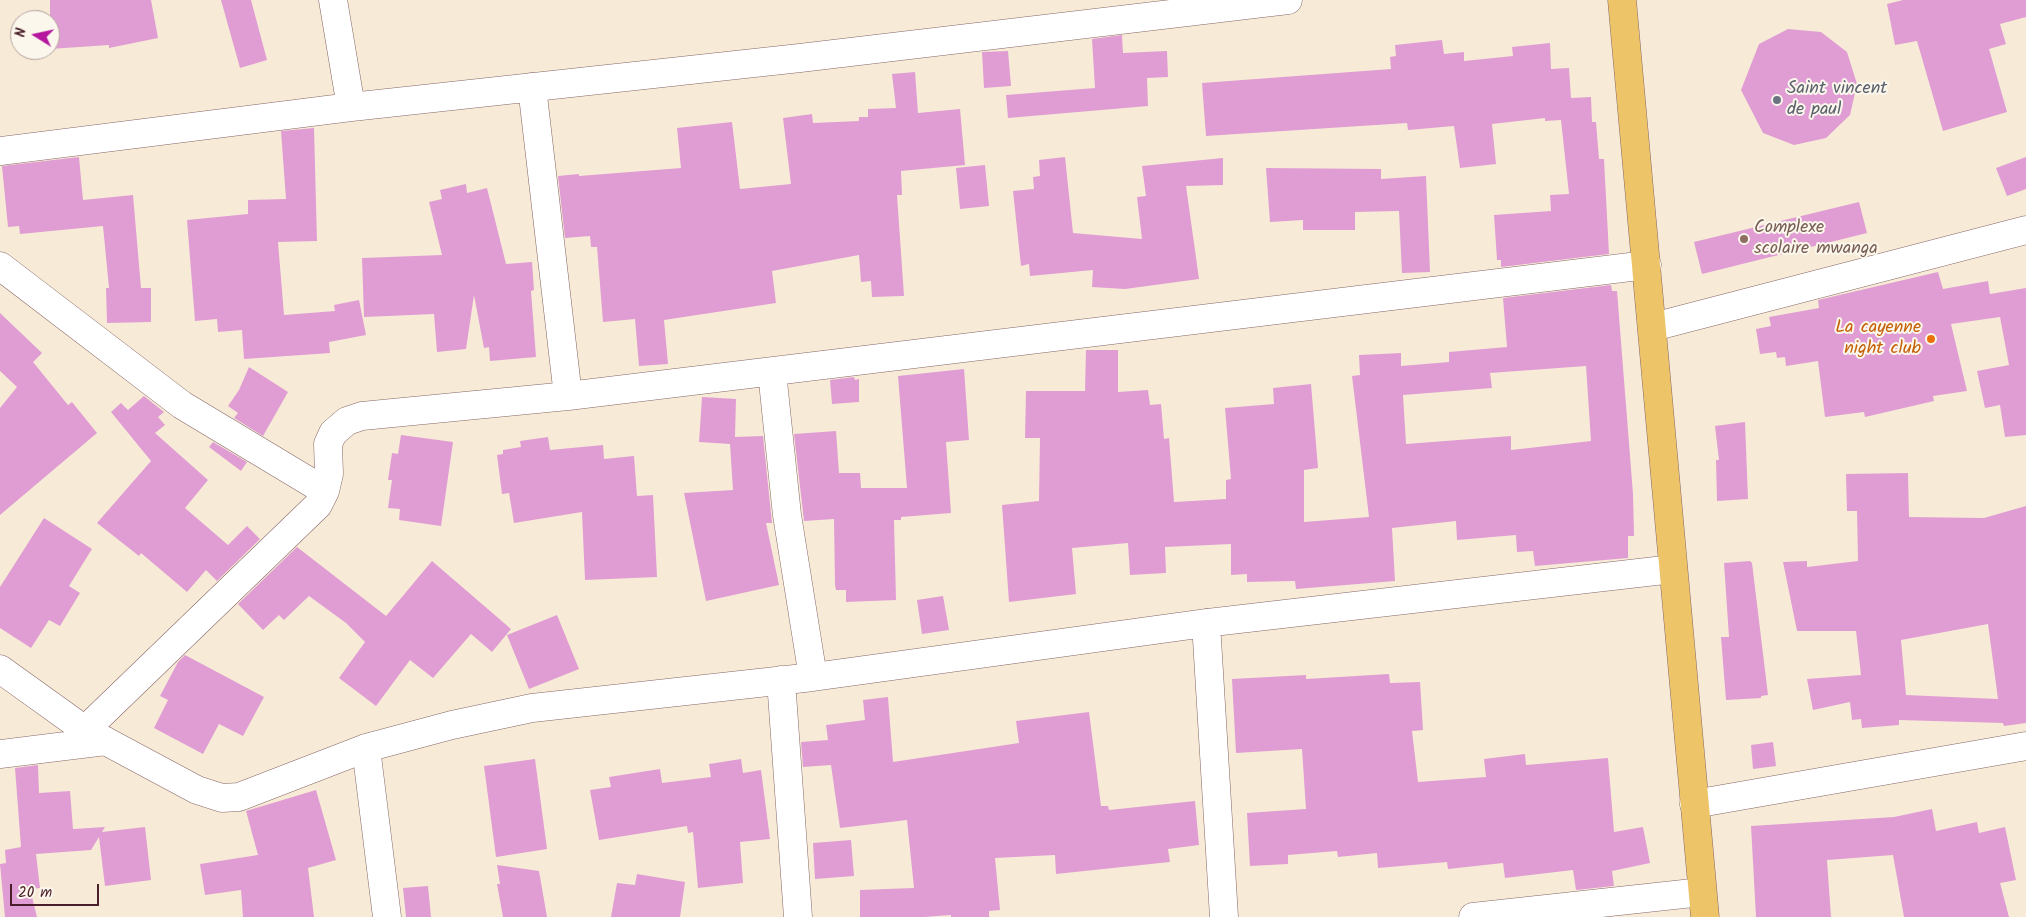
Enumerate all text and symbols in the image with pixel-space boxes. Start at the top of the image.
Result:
north arrow [10,10,60,60]
text: N [10,26,33,39]
place label: Saint vincent de paul [1787,79,1887,122]
marker: Saint vincent de paul [1771,94,1783,106]
place label: Complexe scolaire mwanga [1754,218,1878,260]
marker: Complexe scolaire mwanga [1738,233,1750,245]
place label: La cayenne night club [1835,318,1921,360]
marker: La cayenne night club [1925,333,1937,345]
scale bar [12,874,101,906]
text: 20 m [18,881,52,905]

